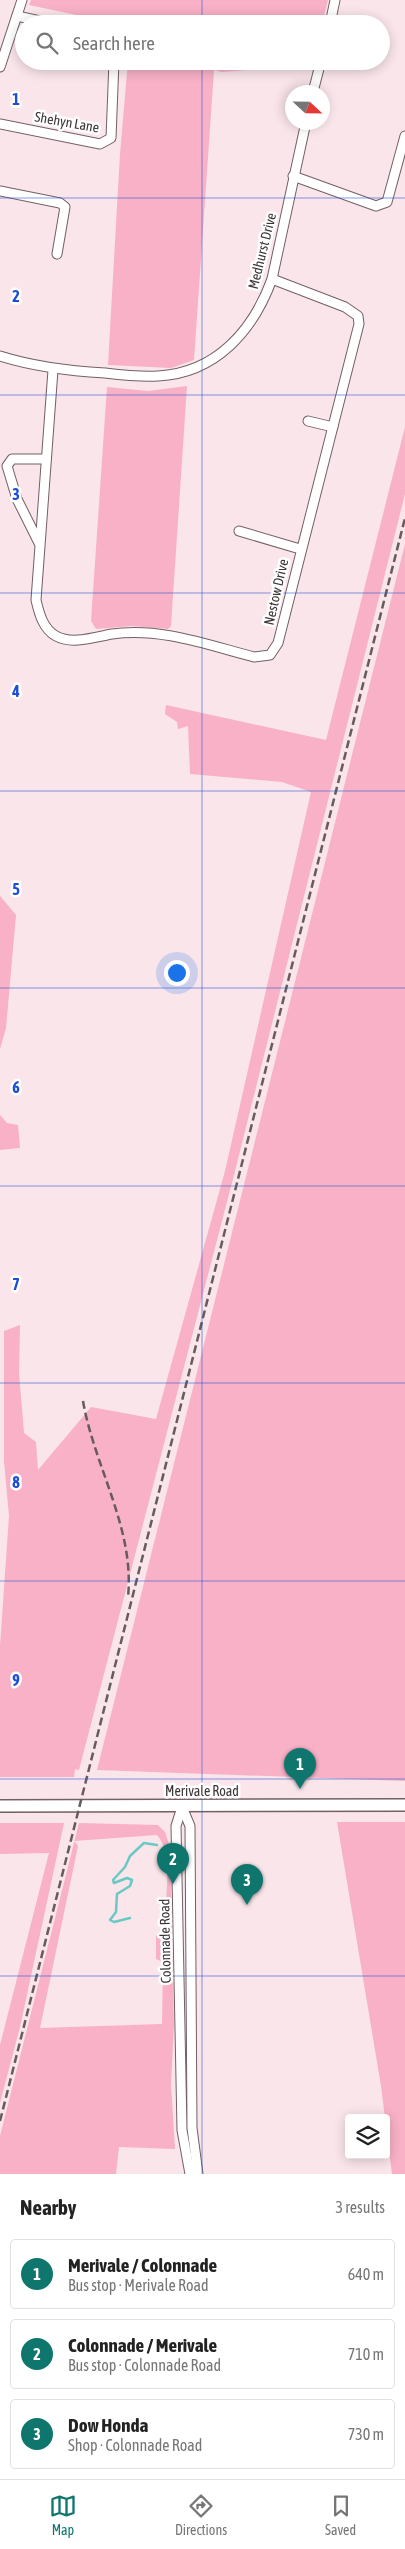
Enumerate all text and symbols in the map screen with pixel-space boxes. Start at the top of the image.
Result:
search box [15,15,390,70]
icon: search [33,29,61,57]
text: Search here [73,32,155,54]
north arrow [285,85,330,130]
text: 1 [12,90,20,108]
street label: Shehyn Lane [33,108,101,136]
street label: Medhurst Drive [245,211,279,291]
text: 2 [12,287,20,305]
text: 3 [12,485,20,503]
street label: Nestow Drive [261,557,291,627]
text: 4 [11,682,20,700]
text: 5 [12,880,20,898]
your location [164,960,190,986]
text: 6 [12,1078,20,1096]
text: 7 [12,1275,20,1293]
text: 8 [12,1473,20,1491]
text: 9 [12,1671,20,1689]
pin: 1 [284,1748,316,1789]
street label: Merivale Road [165,1783,239,1799]
pin: 2 [157,1843,189,1884]
pin: 3 [231,1864,263,1905]
street label: Colonnade Road [156,1898,174,1984]
map controls [345,2114,390,2159]
button: layers [345,2114,390,2159]
text: Nearby [20,2195,76,2219]
text: 3 results [335,2198,385,2216]
text: Merivale / Colonnade [68,2254,217,2276]
text: 1 [33,2265,41,2283]
text: 640 m [348,2265,384,2283]
text: Bus stop · Merivale Road [68,2276,209,2294]
text: Colonnade / Merivale [68,2334,217,2356]
text: 2 [33,2345,41,2363]
text: 710 m [348,2345,384,2363]
text: Bus stop · Colonnade Road [68,2356,221,2374]
text: Dow Honda [68,2414,148,2436]
text: 3 [33,2425,41,2443]
text: 730 m [348,2425,384,2443]
text: Shop · Colonnade Road [68,2436,202,2454]
tab: Map [49,2492,77,2538]
tab: Directions [175,2492,227,2538]
tab: Saved [325,2492,356,2538]

